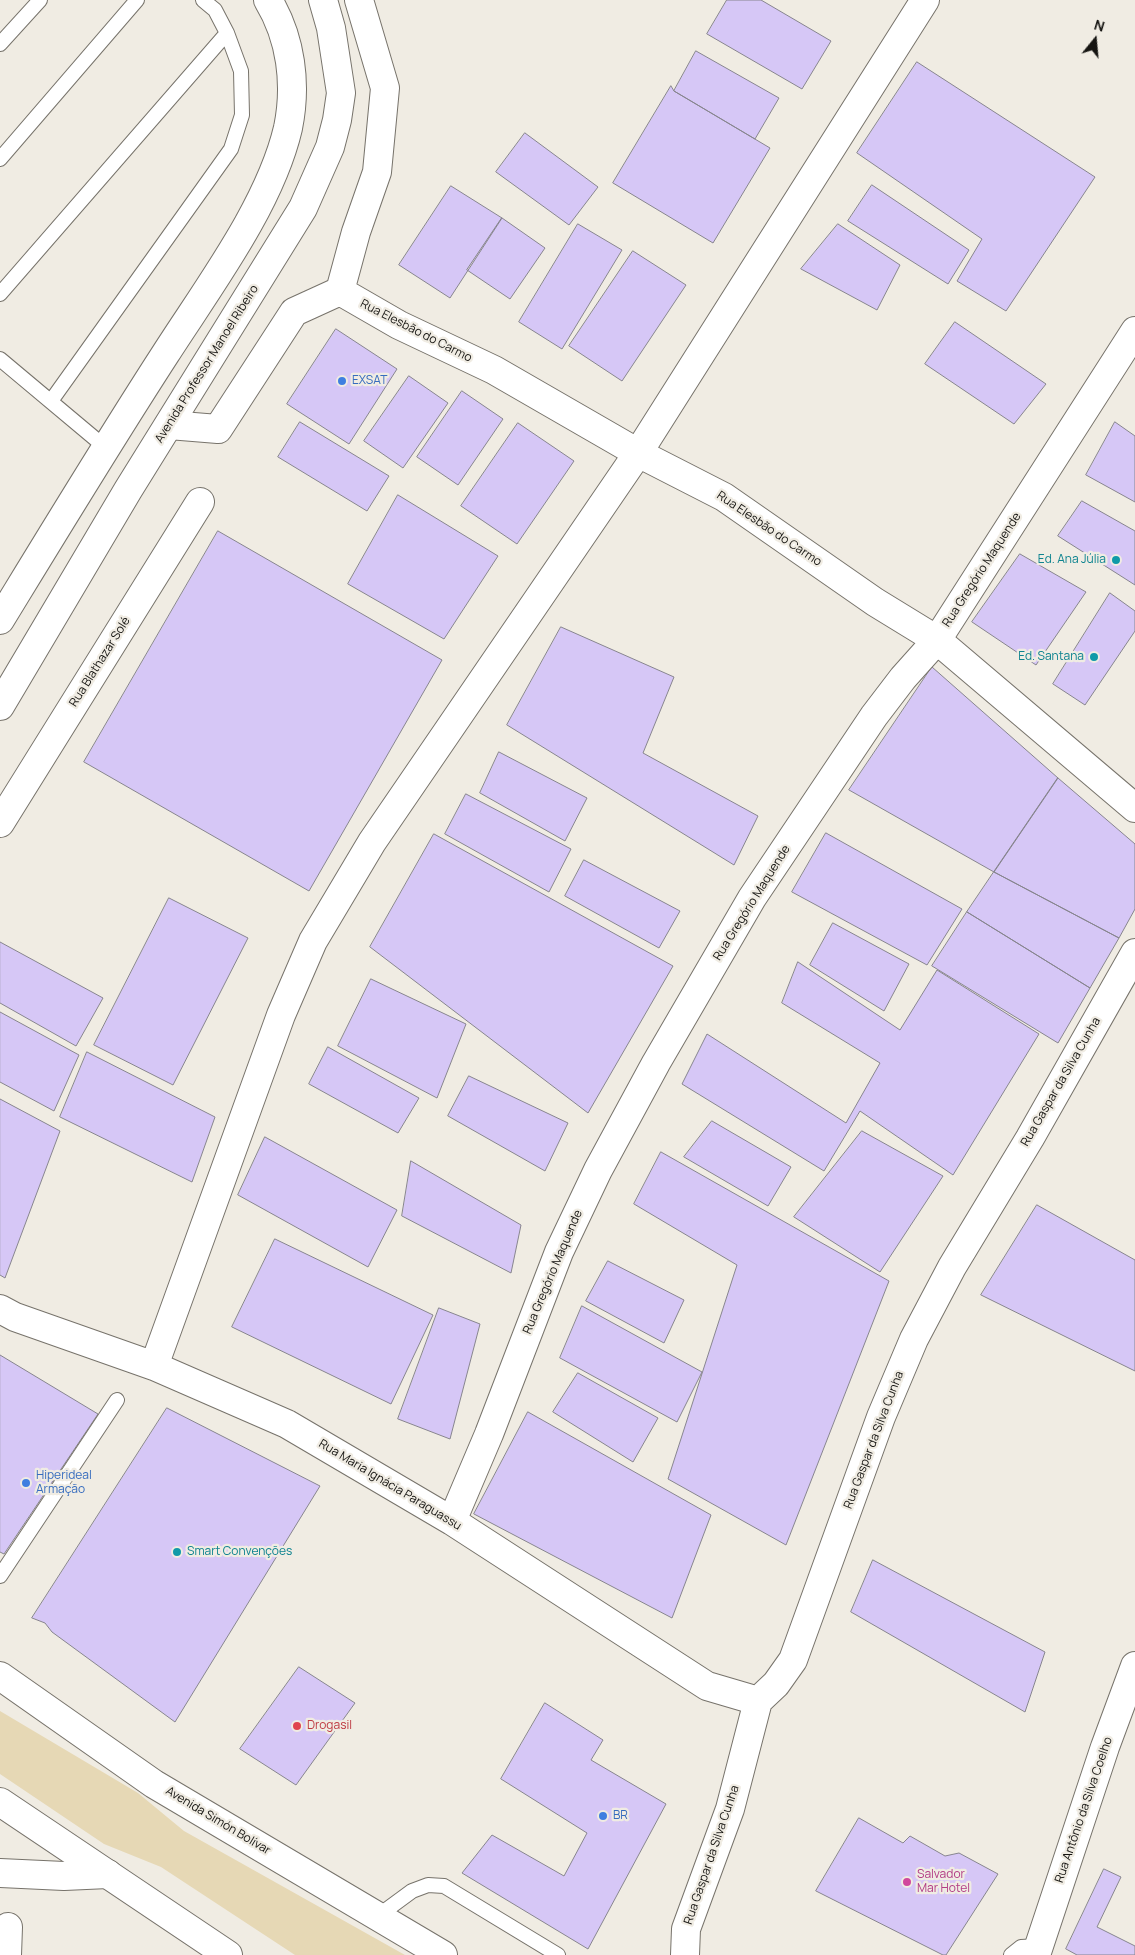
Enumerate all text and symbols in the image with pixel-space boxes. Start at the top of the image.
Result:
north arrow [1070,15,1120,65]
text: N [1092,15,1107,36]
street label: Avenida Professor Manoel Ribeiro [152,282,262,446]
street label: Rua Elesbão do Carmo [358,297,474,365]
place label: EXSAT [352,374,387,388]
marker: EXSAT [336,375,348,387]
street label: Rua Elesbão do Carmo [714,489,824,569]
street label: Rua Gregório Maquende [940,510,1024,630]
place label: Ed. Ana Júlia [1038,553,1106,567]
marker: Ed. Ana Júlia [1110,554,1122,566]
street label: Rua Blathazar Solé [67,615,133,709]
place label: Ed. Santana [1018,650,1084,664]
marker: Ed. Santana [1088,651,1100,663]
street label: Rua Gregório Maquende [711,843,793,963]
street label: Rua Gaspar da Silva Cunha [1018,1015,1104,1149]
street label: Rua Gregório Maquende [520,1208,586,1336]
street label: Rua Gaspar da Silva Cunha [841,1369,907,1511]
street label: Rua Maria Ignácia Paraguassu [316,1437,464,1533]
place label: Hiperideal Armação [36,1469,92,1497]
marker: Hiperideal Armação [20,1477,32,1489]
place label: Smart Convenções [187,1545,292,1559]
marker: Smart Convenções [171,1546,183,1558]
place label: Drogasil [307,1719,352,1733]
marker: Drogasil [291,1720,303,1732]
street label: Rua Antônio da Silva Coelho [1052,1735,1116,1885]
street label: Rua Gaspar da Silva Cunha [681,1783,743,1927]
street label: Avenida Simón Bolívar [163,1784,273,1858]
place label: BR [613,1809,628,1823]
marker: BR [597,1810,609,1822]
place label: Salvador Mar Hotel [917,1868,970,1896]
marker: Salvador Mar Hotel [901,1876,913,1888]

